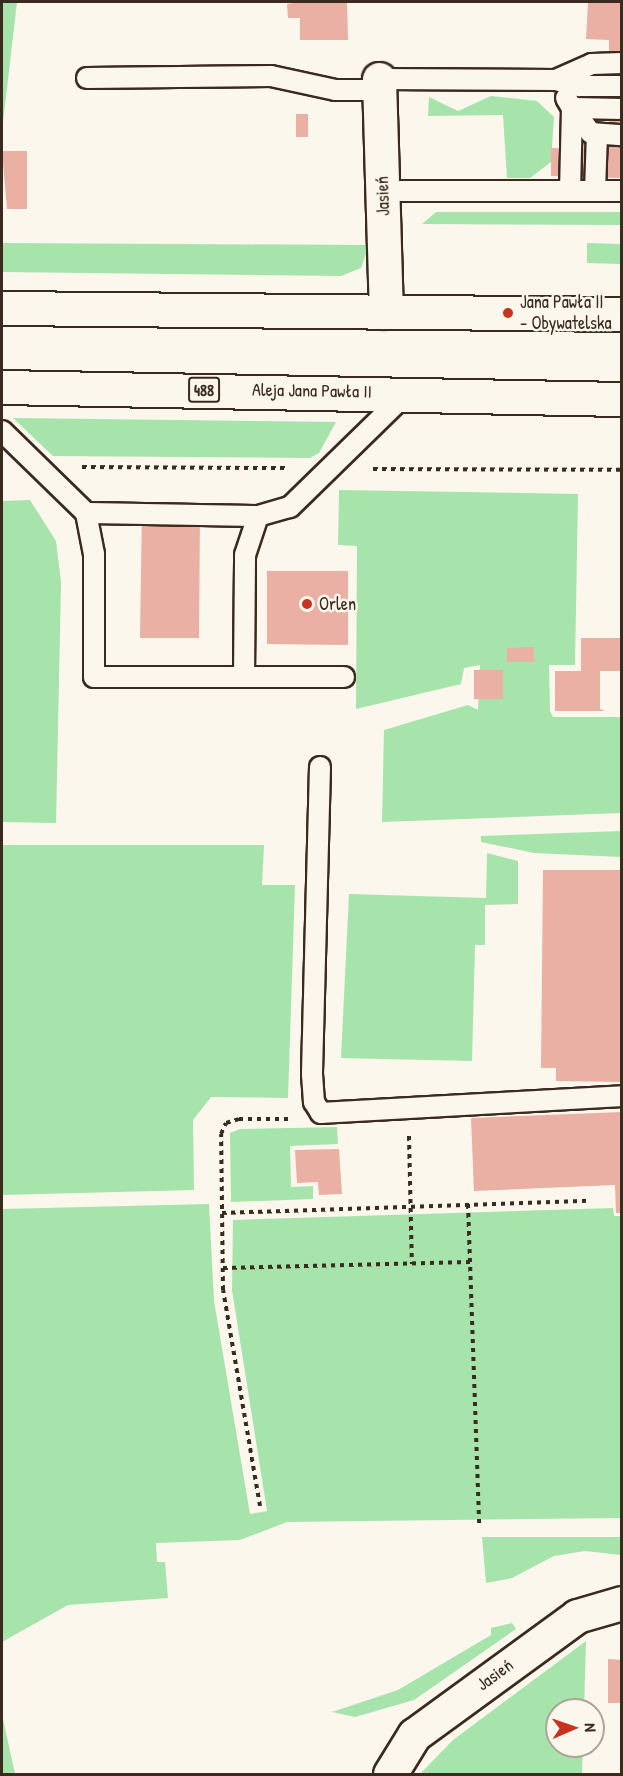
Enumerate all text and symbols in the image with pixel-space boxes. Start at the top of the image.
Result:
street label: Jasień [372,176,394,216]
place label: Jana Pawła II - Obywatelska [520,292,611,334]
marker: Jana Pawła II - Obywatelska [501,306,515,320]
road number: 488 [188,377,220,403]
street label: Aleja Jana Pawła II [252,379,372,403]
place label: Orlen [319,593,356,615]
marker: Orlen [300,597,314,611]
street label: Jasień [472,1655,518,1695]
north arrow [545,1698,605,1758]
text: N [580,1723,602,1732]

